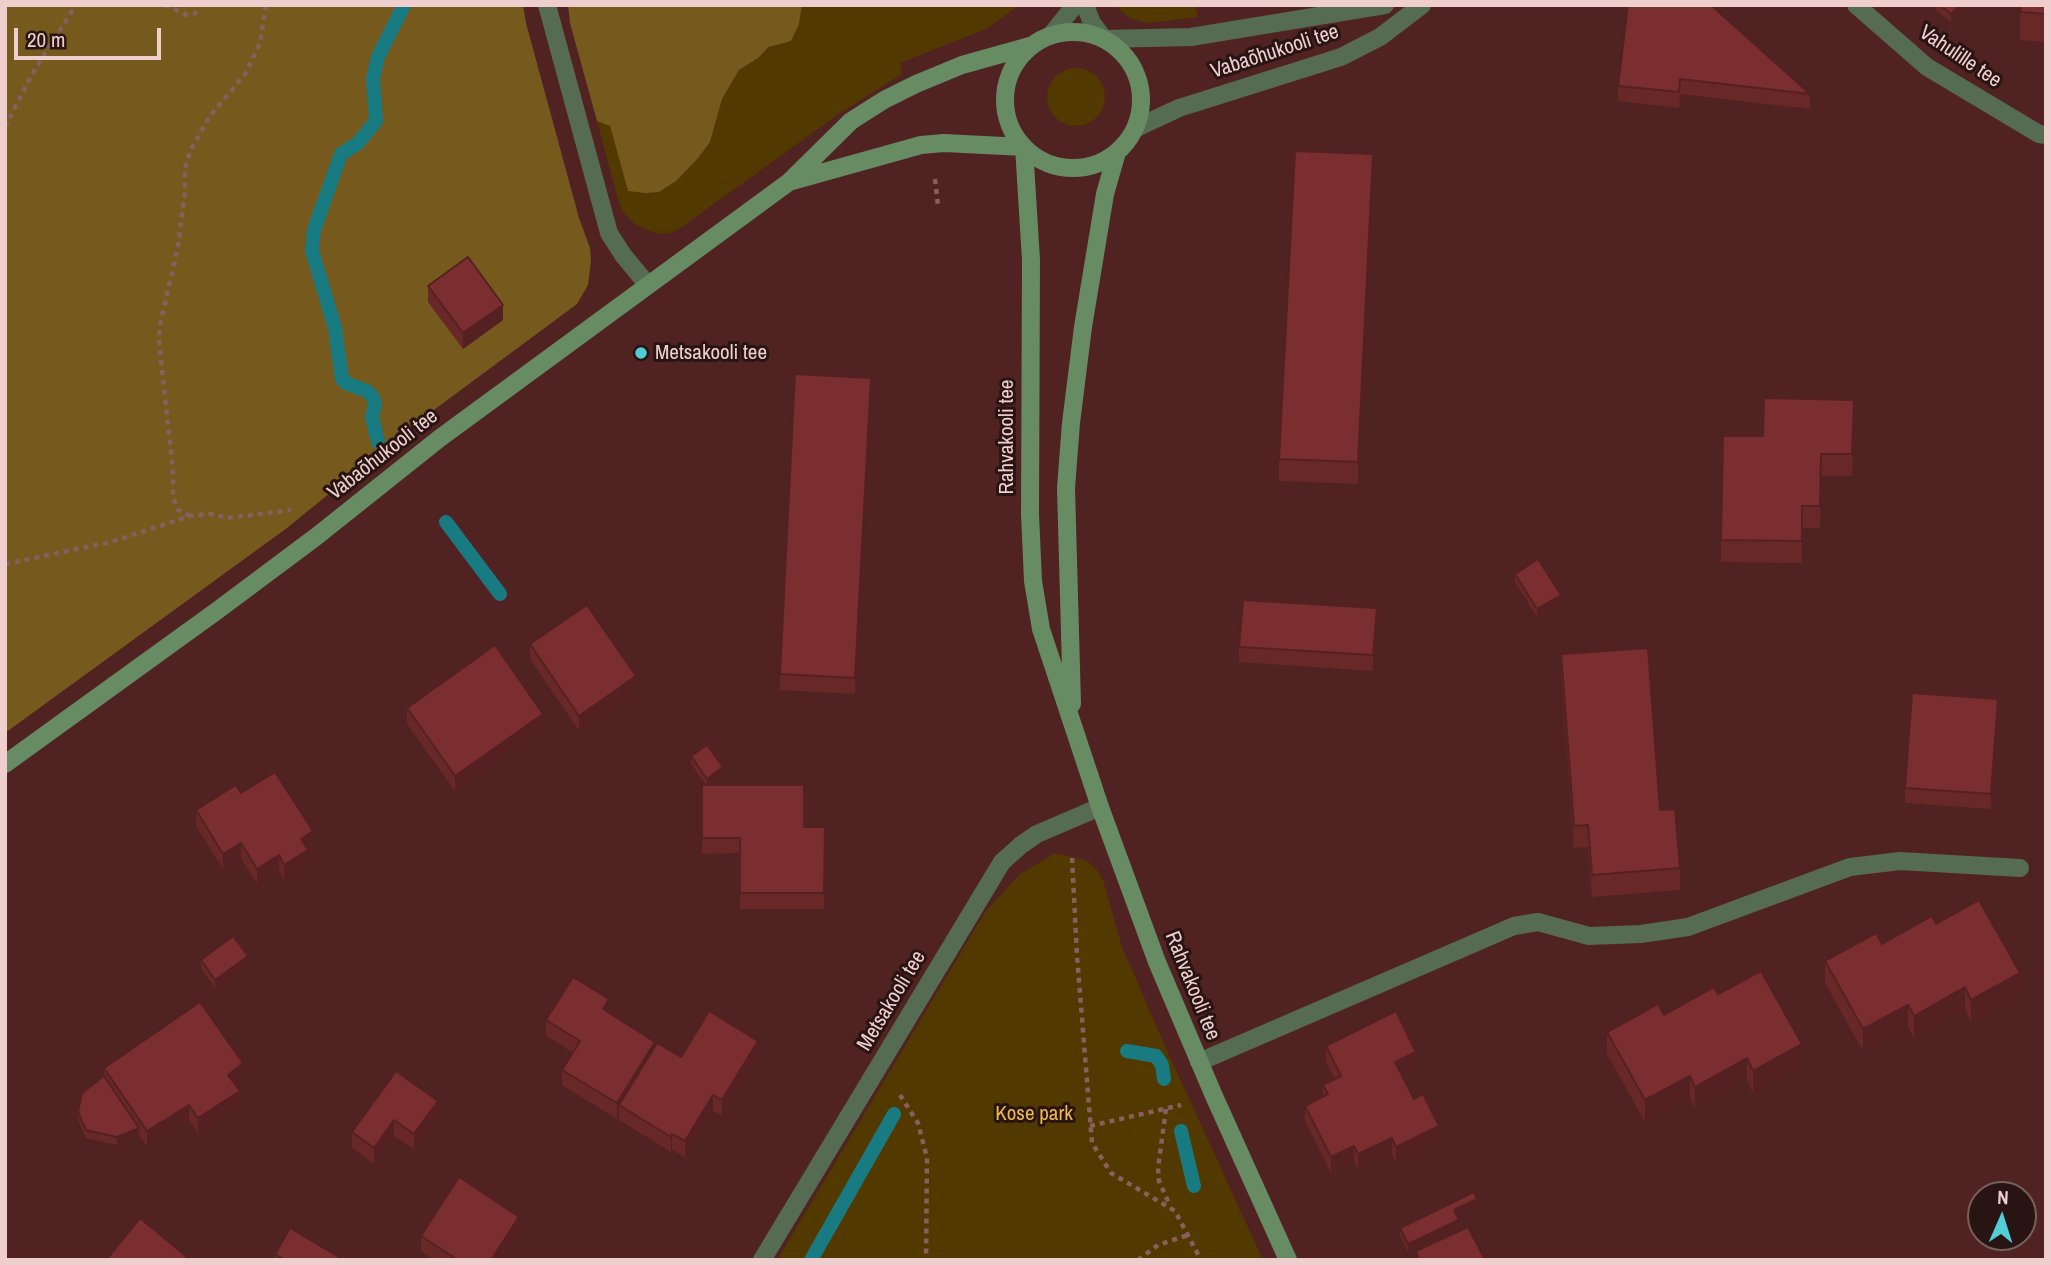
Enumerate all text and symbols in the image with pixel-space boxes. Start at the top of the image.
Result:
scale bar [18,14,164,58]
street label: Vabaõhukooli tee [1208,20,1342,84]
street label: Vahulille tee [1914,20,2006,94]
text: 20 m [27,25,65,54]
place label: Metsakooli tee [655,340,767,366]
marker: Metsakooli tee [633,345,649,361]
street label: Rahvakooli tee [994,380,1020,494]
street label: Vabaõhukooli tee [323,404,443,506]
street label: Rahvakooli tee [1159,928,1225,1044]
street label: Metsakooli tee [852,947,932,1055]
park label: Kose park [995,1101,1073,1127]
north arrow [1967,1181,2037,1251]
text: N [1997,1184,2009,1210]

